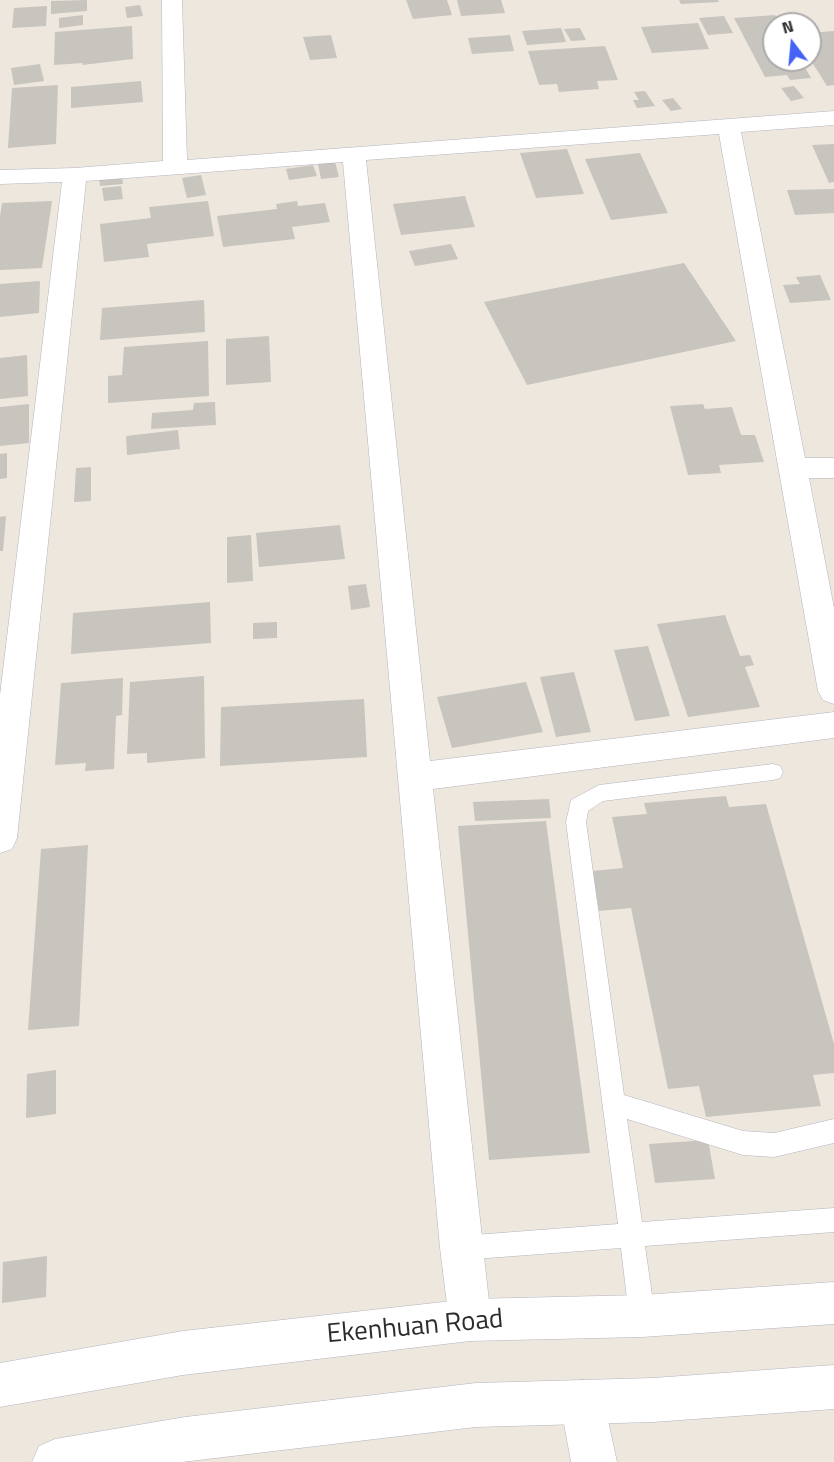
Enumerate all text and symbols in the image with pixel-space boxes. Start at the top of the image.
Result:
north arrow [762,12,822,72]
text: N [779,14,796,40]
street label: Ekenhuan Road [325,1304,505,1352]

